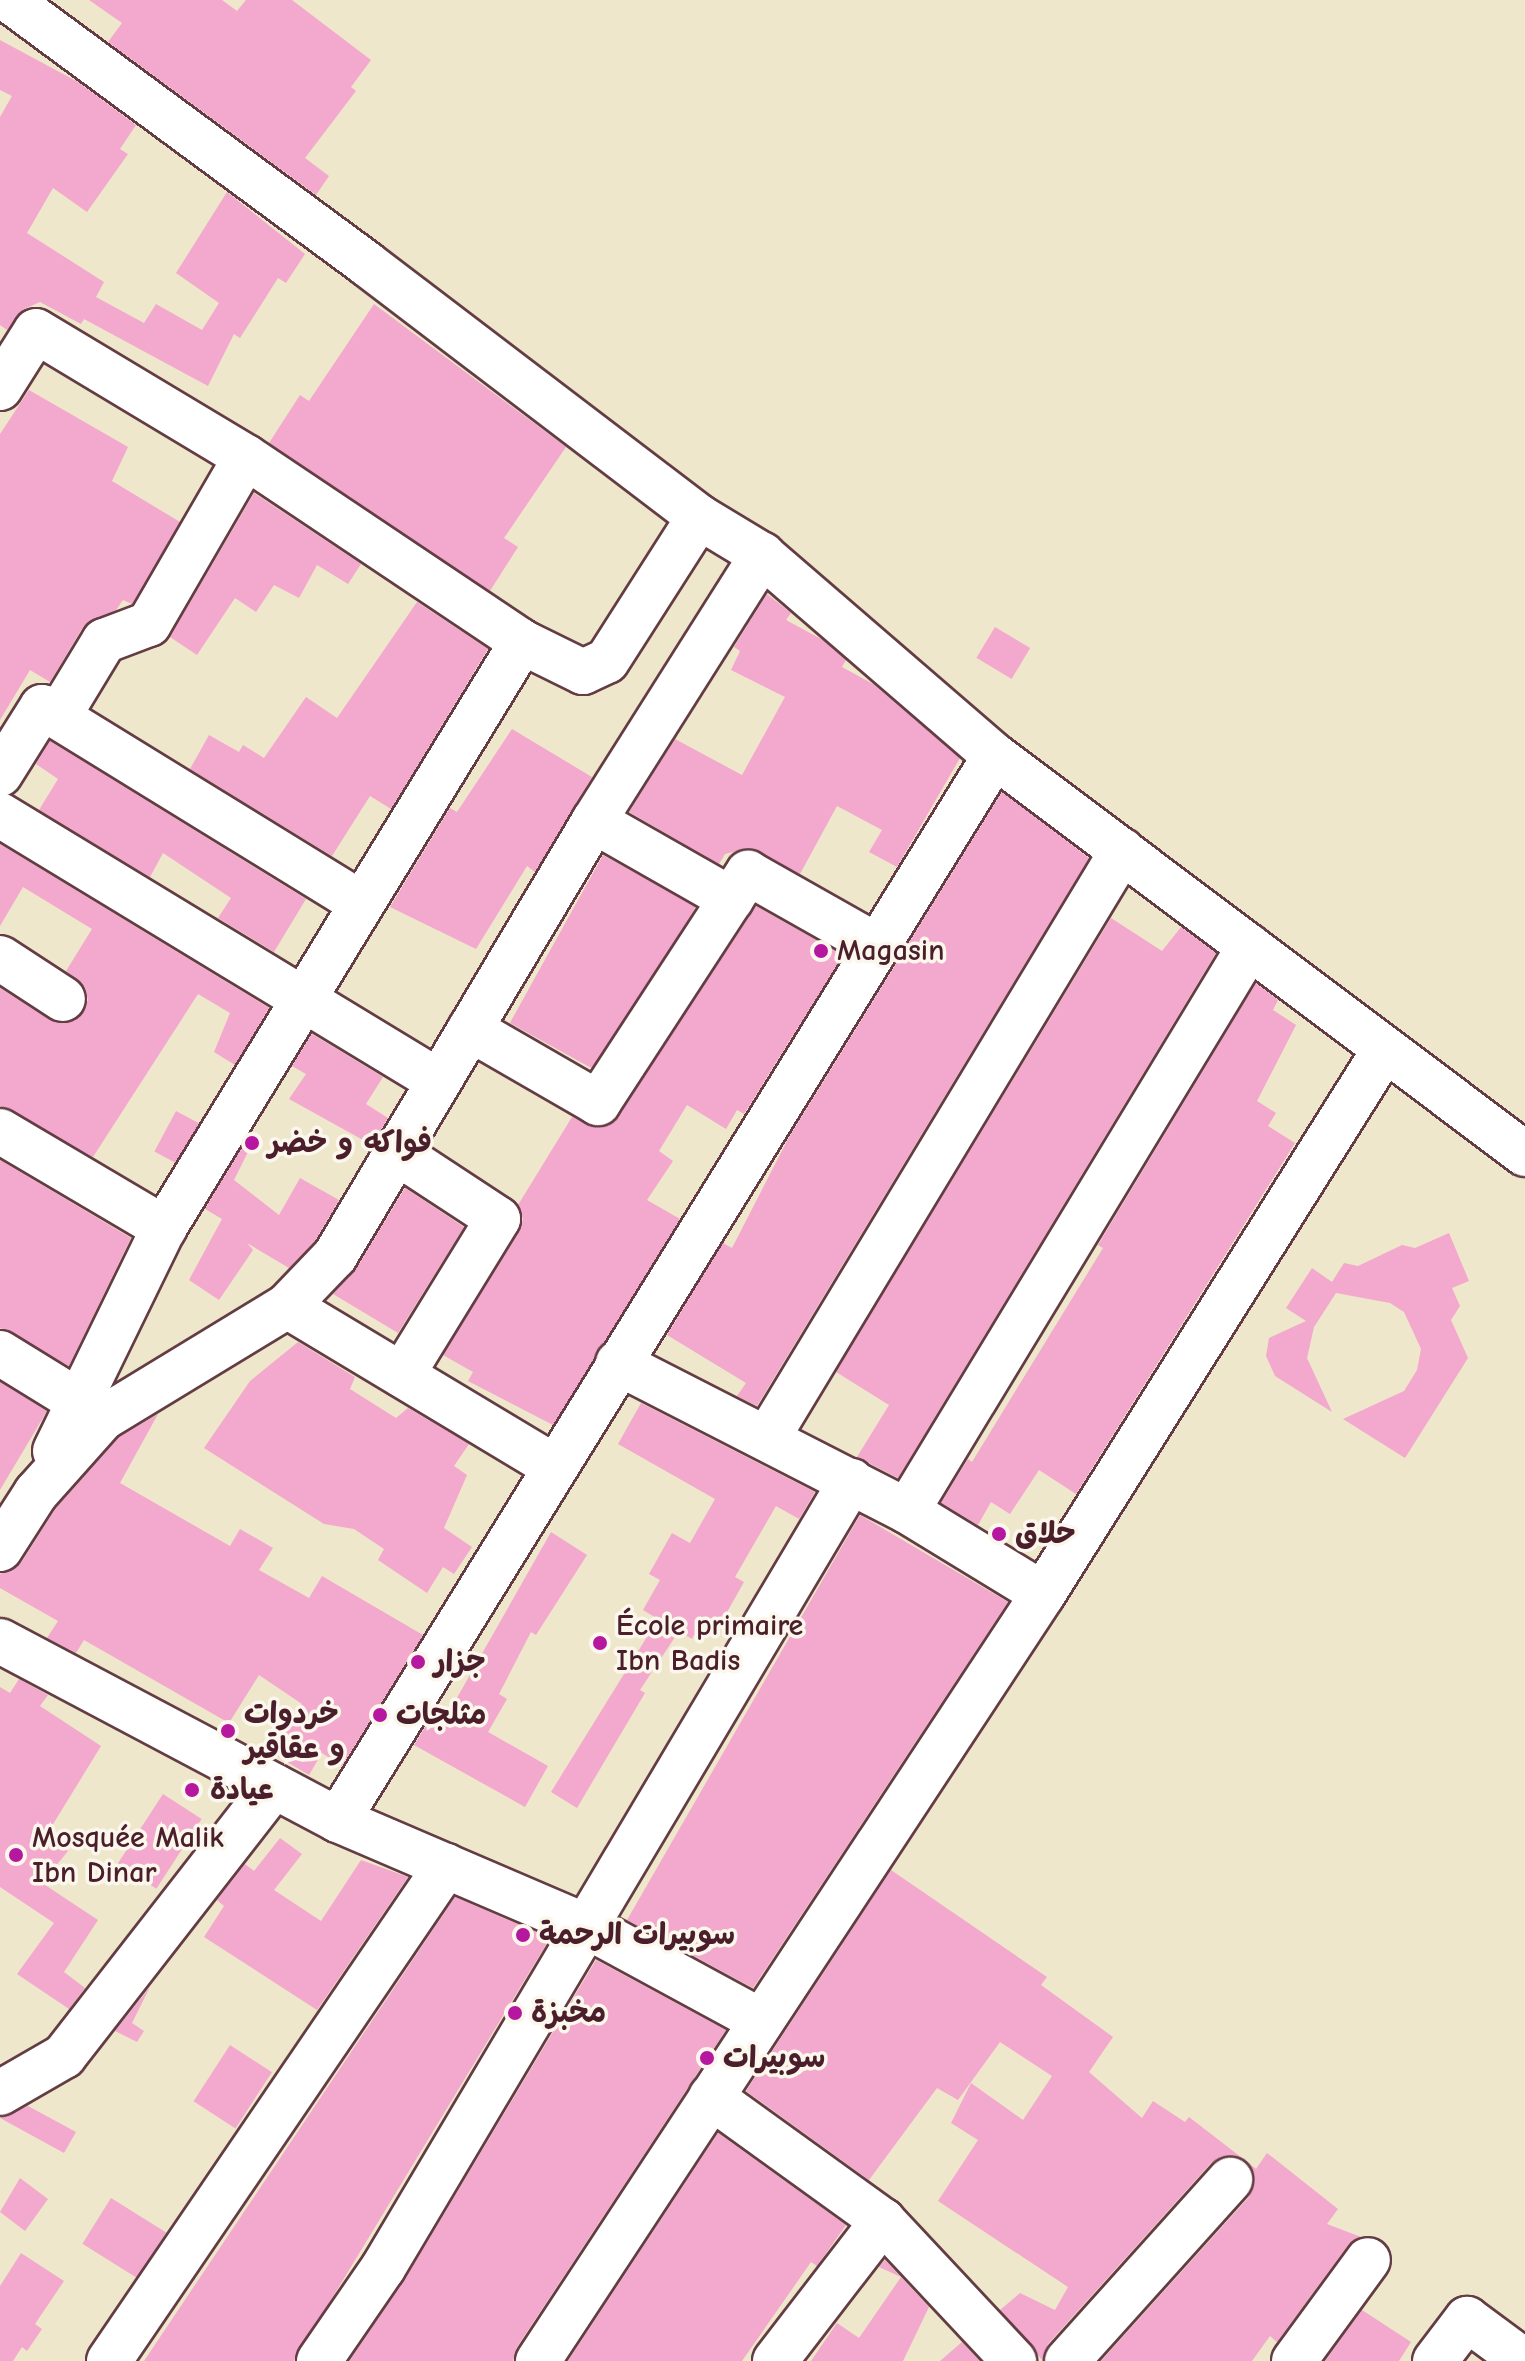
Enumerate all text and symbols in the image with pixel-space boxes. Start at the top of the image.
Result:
place label: Magasin [837,933,944,969]
marker: Magasin [812,942,830,960]
place label: فواكه و خضر [268,1125,432,1161]
marker: فواكه و خضر [243,1134,261,1152]
place label: حلاق [1015,1516,1076,1552]
marker: حلاق [990,1525,1008,1543]
place label: École primaire Ibn Badis [616,1608,803,1678]
marker: École primaire Ibn Badis [591,1634,609,1652]
place label: جزار [434,1644,486,1680]
marker: جزار [409,1653,427,1671]
place label: خردوات و عقاقير [244,1696,345,1766]
place label: مثلجات [396,1697,486,1733]
marker: مثلجات [371,1706,389,1724]
marker: خردوات و عقاقير [219,1722,237,1740]
place label: عيادة [210,1772,274,1808]
marker: عيادة [181,1779,203,1801]
place label: Mosquée Malik Ibn Dinar [32,1820,224,1890]
marker: Mosquée Malik Ibn Dinar [7,1846,25,1864]
place label: سوبيرات الرحمة [539,1917,735,1953]
marker: سوبيرات الرحمة [514,1926,532,1944]
place label: مخبزة [531,1995,606,2031]
marker: مخبزة [506,2004,524,2022]
place label: سوبيرات [723,2040,825,2076]
marker: سوبيرات [698,2049,716,2067]

